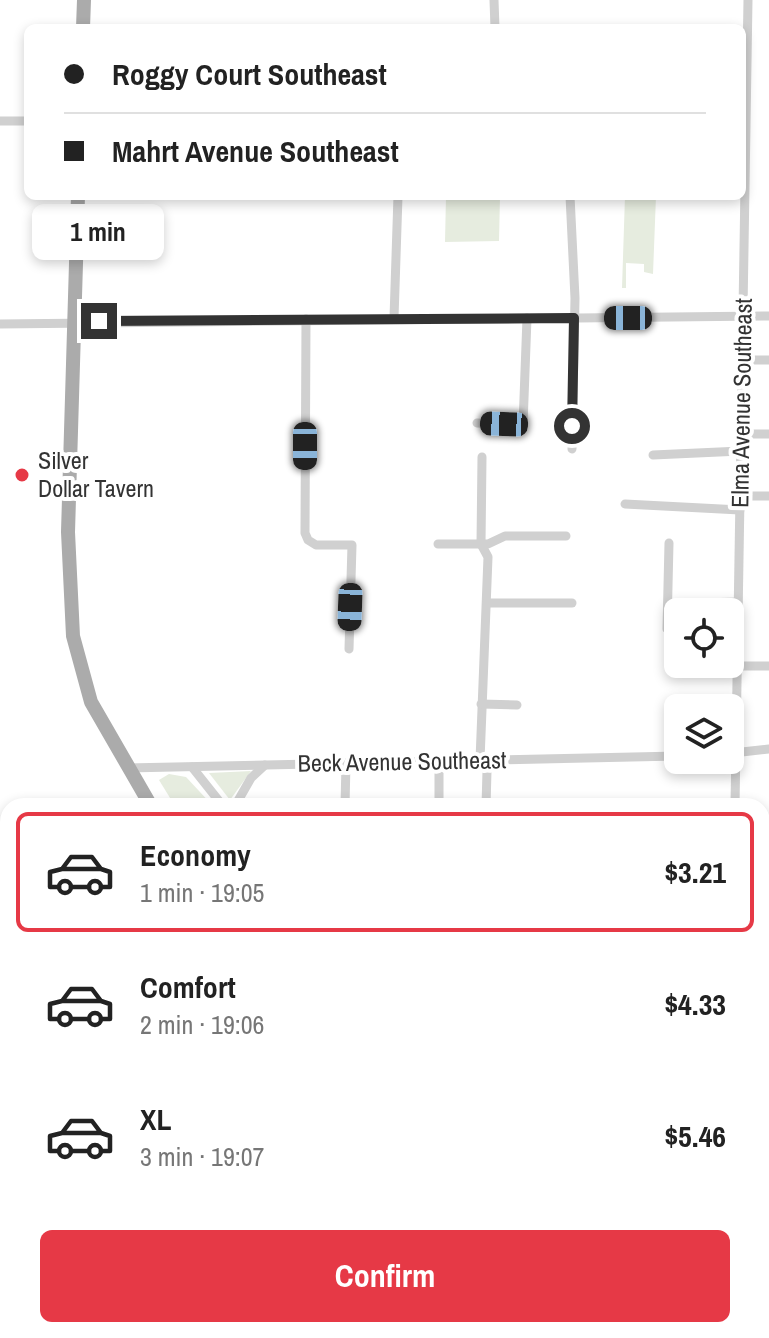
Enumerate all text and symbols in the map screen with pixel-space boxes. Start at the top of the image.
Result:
text: Roggy Court Southeast [112,54,387,94]
text: Mahrt Avenue Southeast [112,131,399,171]
callout: 1 min [33,205,165,261]
text: 1 min [70,214,126,249]
street label: Elma Avenue Southeast [723,297,759,508]
route end [81,303,117,339]
car [604,306,652,330]
route start [554,408,590,444]
car [480,411,528,437]
car [293,422,317,470]
place label: Silver Dollar Tavern [38,444,154,504]
marker: Silver Dollar Tavern [13,466,31,484]
car [337,583,363,631]
map controls [664,598,744,774]
button: locate [664,598,744,678]
button: layers [664,694,744,774]
street label: Beck Avenue Southeast [297,743,507,779]
text: Economy [140,835,251,875]
icon: car [44,836,116,908]
text: $3.21 [664,852,726,892]
text: 1 min · 19:05 [140,875,264,910]
text: Comfort [140,967,236,1007]
icon: car [44,968,116,1040]
text: $4.33 [664,984,726,1024]
text: 2 min · 19:06 [140,1007,264,1042]
text: XL [140,1099,171,1139]
icon: car [44,1100,116,1172]
text: $5.46 [664,1116,726,1156]
text: 3 min · 19:07 [140,1139,264,1174]
button: Confirm [40,1230,730,1322]

